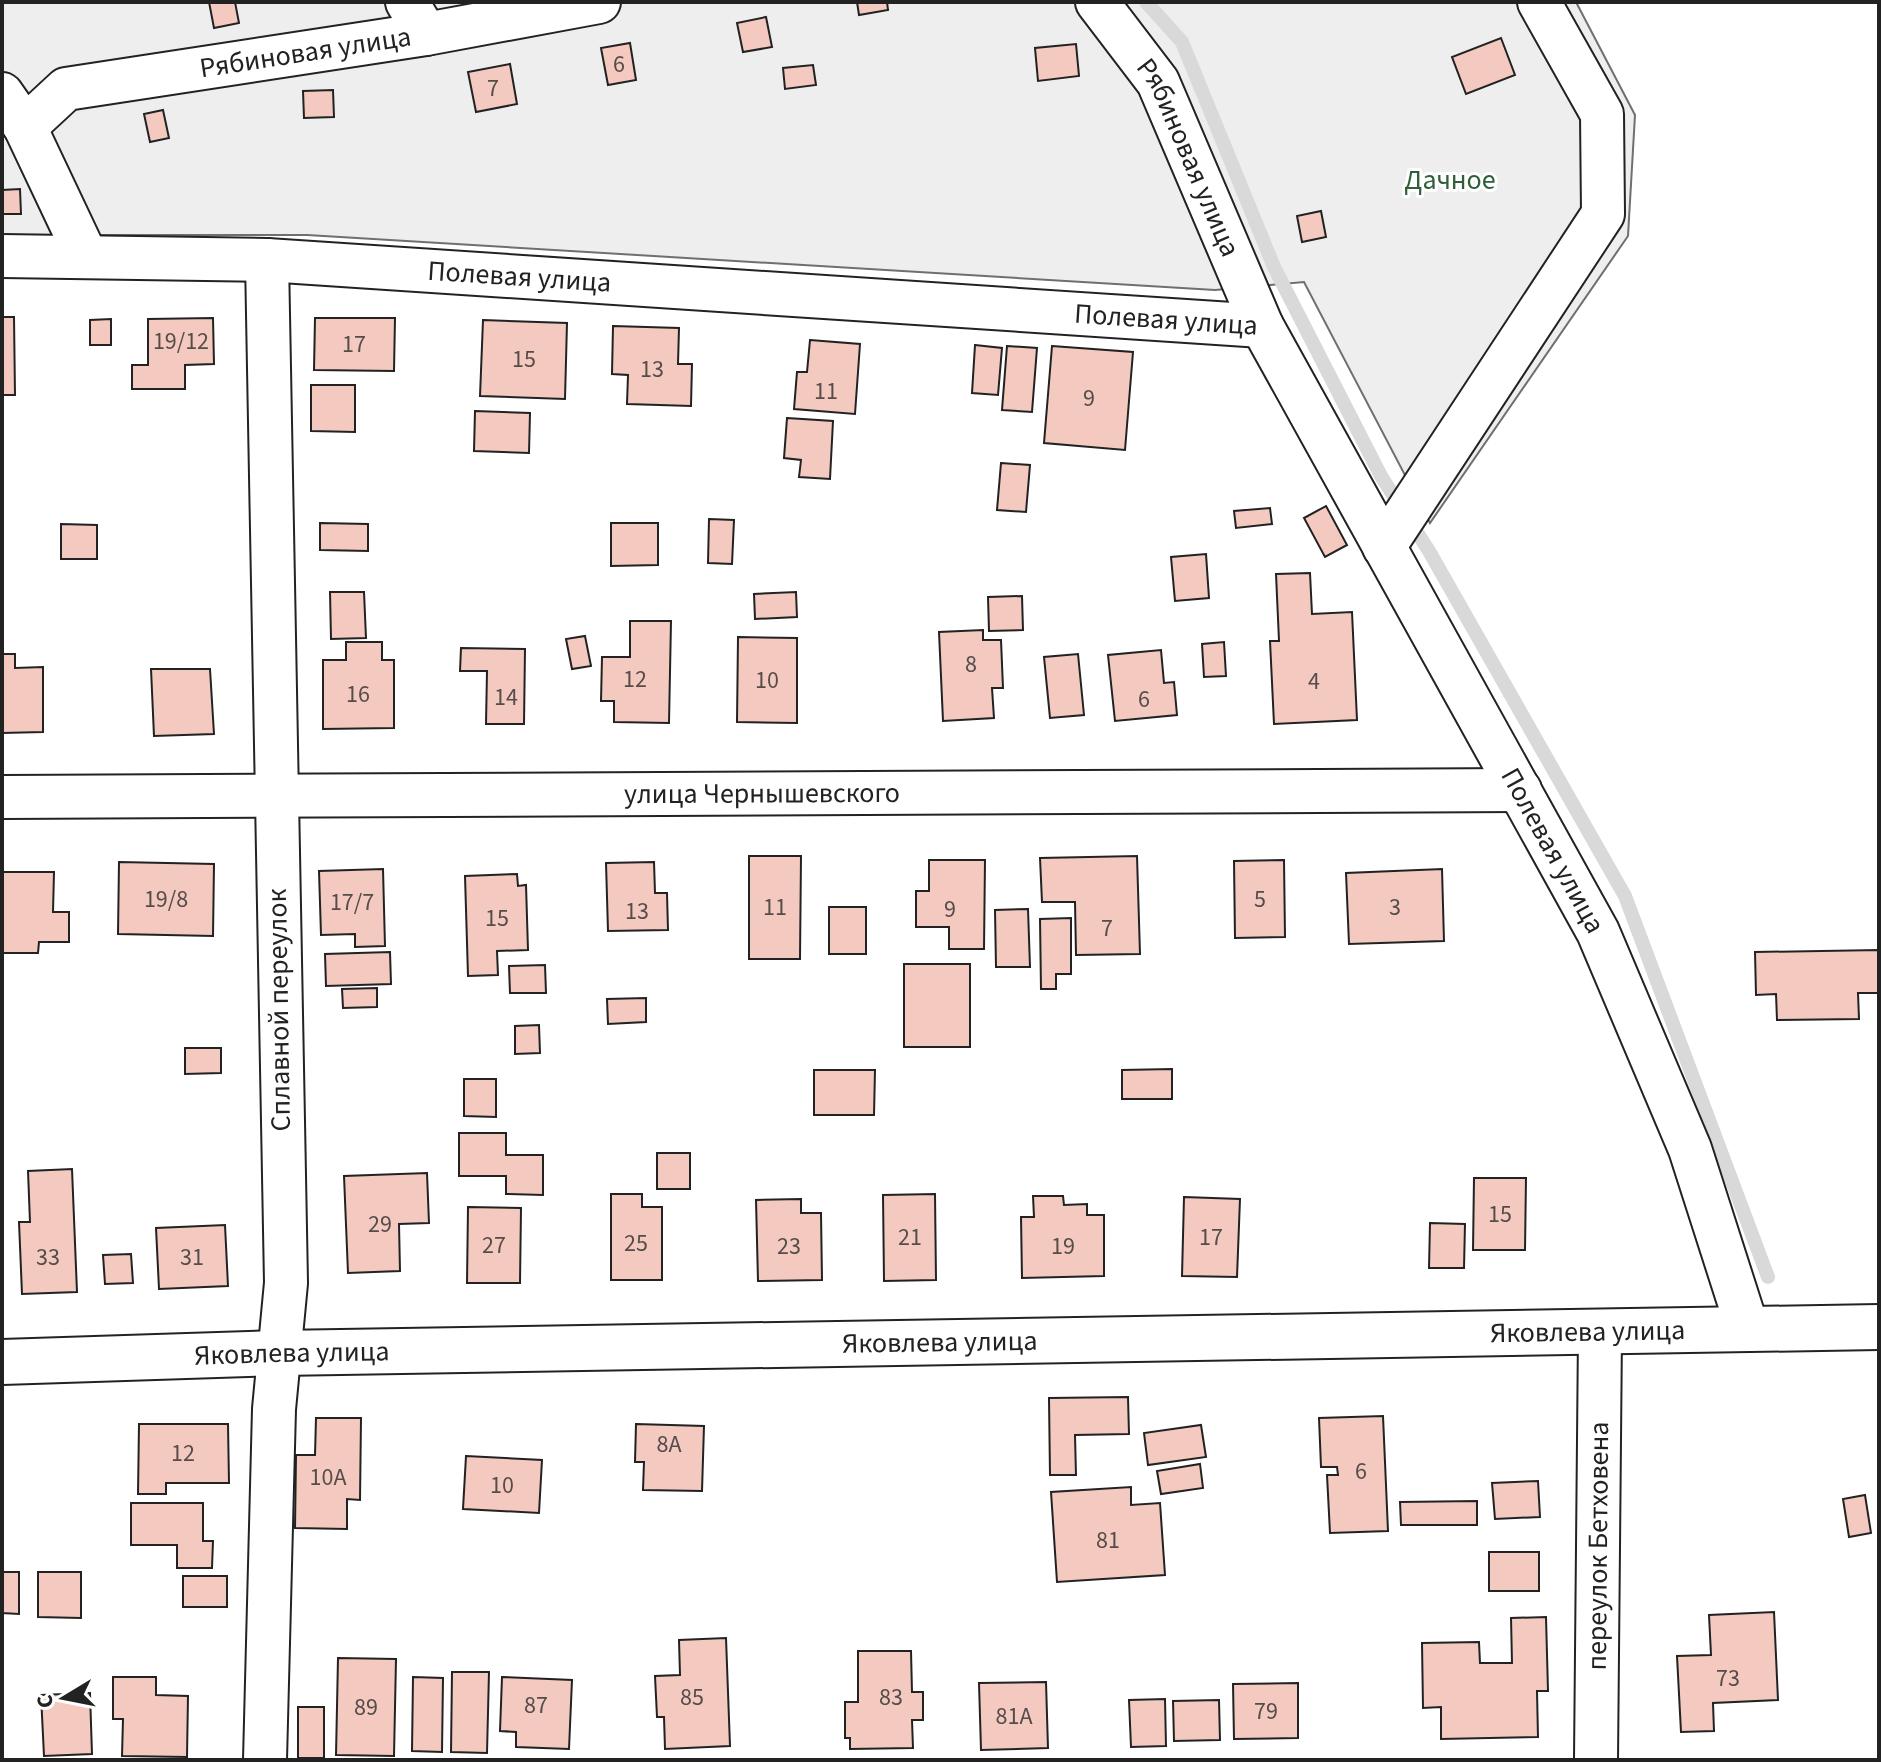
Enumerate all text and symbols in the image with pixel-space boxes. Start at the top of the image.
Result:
street label: Рябиновая улица [197,17,414,88]
house number: 6 [613,47,625,82]
street label: Рябиновая улица [1127,50,1250,263]
house number: 7 [487,71,499,106]
park label: Дачное [1404,160,1496,200]
street label: Полевая улица [426,251,612,303]
street label: Полевая улица [1073,294,1259,346]
house number: 19/12 [153,324,209,359]
house number: 17 [342,327,366,362]
house number: 15 [512,342,536,377]
house number: 13 [640,352,664,387]
house number: 11 [814,374,838,409]
house number: 9 [1083,381,1095,416]
house number: 8 [965,647,977,682]
house number: 12 [623,662,647,697]
house number: 10 [755,663,779,698]
house number: 4 [1308,664,1320,699]
house number: 16 [346,677,370,712]
house number: 14 [494,680,518,715]
house number: 6 [1138,682,1150,717]
street label: Полевая улица [1491,760,1615,941]
street label: улица Чернышевского [624,773,900,814]
house number: 19/8 [144,882,188,917]
house number: 5 [1254,882,1266,917]
house number: 17/7 [330,885,374,920]
street label: Сплавной переулок [257,888,301,1132]
house number: 11 [763,890,787,925]
house number: 3 [1389,890,1401,925]
house number: 9 [944,892,956,927]
house number: 13 [625,894,649,929]
house number: 15 [485,901,509,936]
house number: 7 [1101,911,1113,946]
house number: 15 [1488,1197,1512,1232]
house number: 29 [368,1207,392,1242]
house number: 21 [898,1220,922,1255]
house number: 17 [1199,1220,1223,1255]
house number: 25 [624,1226,648,1261]
house number: 27 [482,1228,506,1263]
house number: 23 [777,1229,801,1264]
house number: 19 [1051,1229,1075,1264]
house number: 33 [36,1240,60,1275]
house number: 31 [180,1240,204,1275]
street label: Яковлева улица [1490,1310,1686,1353]
street label: Яковлева улица [842,1321,1038,1364]
street label: Яковлева улица [194,1331,390,1376]
street label: переулок Бетховена [1577,1421,1619,1671]
house number: 8А [657,1427,681,1462]
house number: 12 [171,1436,195,1471]
house number: 6 [1355,1454,1367,1489]
house number: 10А [310,1460,346,1495]
house number: 10 [490,1468,514,1503]
house number: 81 [1096,1523,1120,1558]
north arrow [24,1658,104,1738]
house number: 73 [1716,1661,1740,1696]
house number: 85 [680,1680,704,1715]
house number: 83 [879,1680,903,1715]
house number: 87 [524,1688,548,1723]
house number: 89 [354,1690,378,1725]
text: С [28,1692,62,1710]
house number: 79 [1254,1694,1278,1729]
house number: 81А [996,1699,1032,1734]

